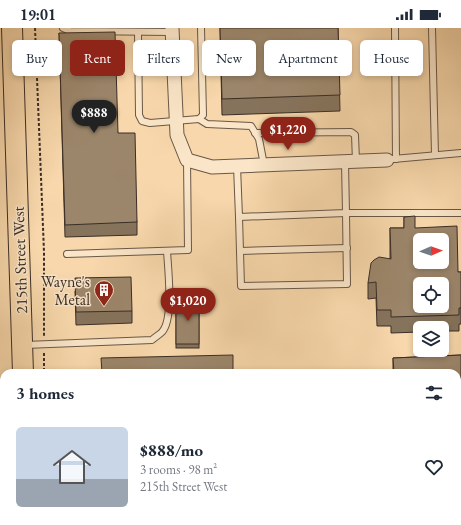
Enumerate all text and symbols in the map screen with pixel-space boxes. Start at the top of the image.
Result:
text: 19:01 [20,5,56,24]
chip: Buy [12,40,62,76]
chip: Rent [70,40,125,76]
chip: Filters [133,40,194,76]
chip: New [202,40,256,76]
chip: Apartment [264,40,352,76]
chip: House [360,40,423,76]
pin: $888 [70,100,118,134]
text: $888 [81,104,107,121]
pin: $1,220 [255,117,321,151]
text: $1,220 [270,121,306,138]
street label: 215th Street West [8,206,32,314]
north arrow [413,233,449,269]
map controls [413,233,449,357]
place label: Wayne's Metal [41,271,90,310]
button: locate [413,277,449,313]
building icon: Wayne's Metal [93,279,115,307]
pin: $1,020 [155,288,221,322]
text: $1,020 [170,292,206,309]
button: layers [413,321,449,357]
text: 3 homes [16,382,74,404]
icon: filters [423,382,445,404]
text: $888/mo [140,439,203,461]
icon: home [48,443,96,491]
icon: heart [423,456,445,478]
text: 3 rooms · 98 m² [140,461,217,478]
text: 215th Street West [140,478,227,495]

